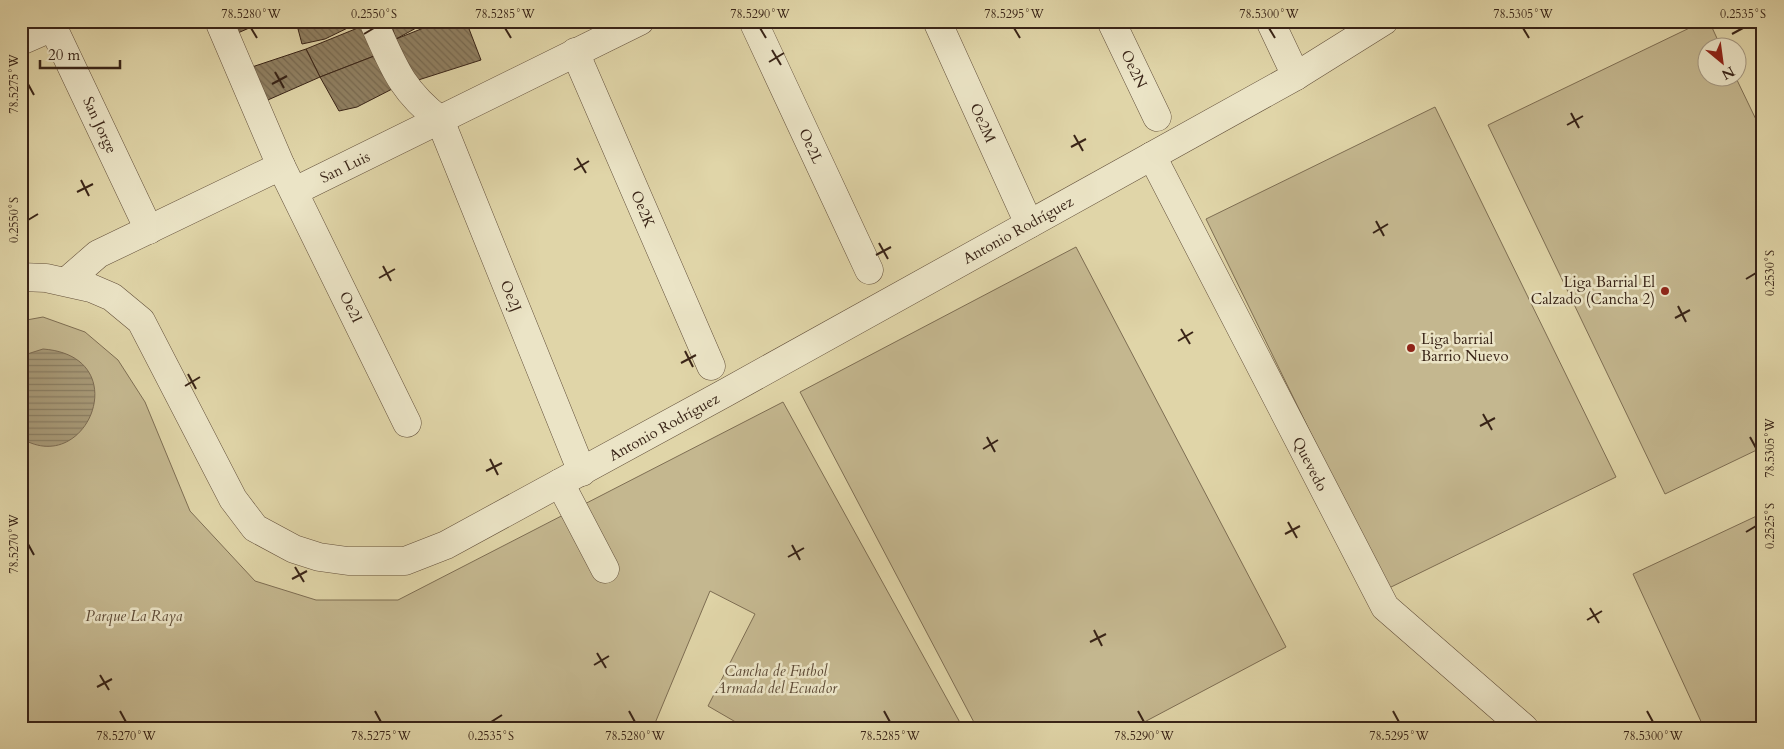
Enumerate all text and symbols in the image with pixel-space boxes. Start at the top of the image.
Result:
text: 78.5280°W [221,6,281,22]
text: 0.2550°S [351,6,397,22]
text: 78.5285°W [475,6,535,22]
text: 78.5290°W [730,6,790,22]
text: 78.5295°W [984,6,1044,22]
text: 78.5300°W [1239,6,1299,22]
text: 78.5305°W [1493,6,1553,22]
text: 0.2535°S [1720,6,1766,22]
scale bar [40,38,120,70]
north arrow [1696,38,1746,88]
text: 20 m [48,45,80,65]
street label: Oe2N [1116,47,1152,92]
text: 78.5275°W [6,54,22,114]
text: N [1718,62,1738,84]
street label: San Jorge [78,93,122,157]
street label: Oe2M [965,100,1001,146]
street label: Oe2L [794,125,828,168]
street label: San Luis [317,146,373,188]
street label: Oe2K [626,187,660,231]
street label: Antonio Rodríguez [959,191,1077,269]
text: 0.2550°S [6,197,22,243]
text: 0.2530°S [1762,250,1778,296]
place label: Liga Barrial El Calzado (Cancha 2) [1531,272,1655,309]
street label: Oe2J [496,277,526,315]
marker: Liga Barrial El Calzado (Cancha 2) [1659,285,1671,297]
street label: Oe2I [335,288,367,326]
place label: Liga barrial Barrio Nuevo [1421,329,1509,366]
marker: Liga barrial Barrio Nuevo [1405,342,1417,354]
street label: Antonio Rodríguez [605,388,723,466]
text: 78.5305°W [1762,418,1778,478]
street label: Quevedo [1288,433,1332,495]
text: 0.2525°S [1762,503,1778,549]
text: 78.5270°W [6,514,22,574]
park label: Parque La Raya [86,606,183,626]
park label: Cancha de Futbol Armada del Ecuador [714,661,838,698]
text: 78.5270°W [96,728,156,744]
text: 78.5275°W [351,728,411,744]
text: 0.2535°S [468,728,514,744]
text: 78.5280°W [605,728,665,744]
text: 78.5285°W [860,728,920,744]
text: 78.5290°W [1114,728,1174,744]
text: 78.5295°W [1369,728,1429,744]
text: 78.5300°W [1623,728,1683,744]

